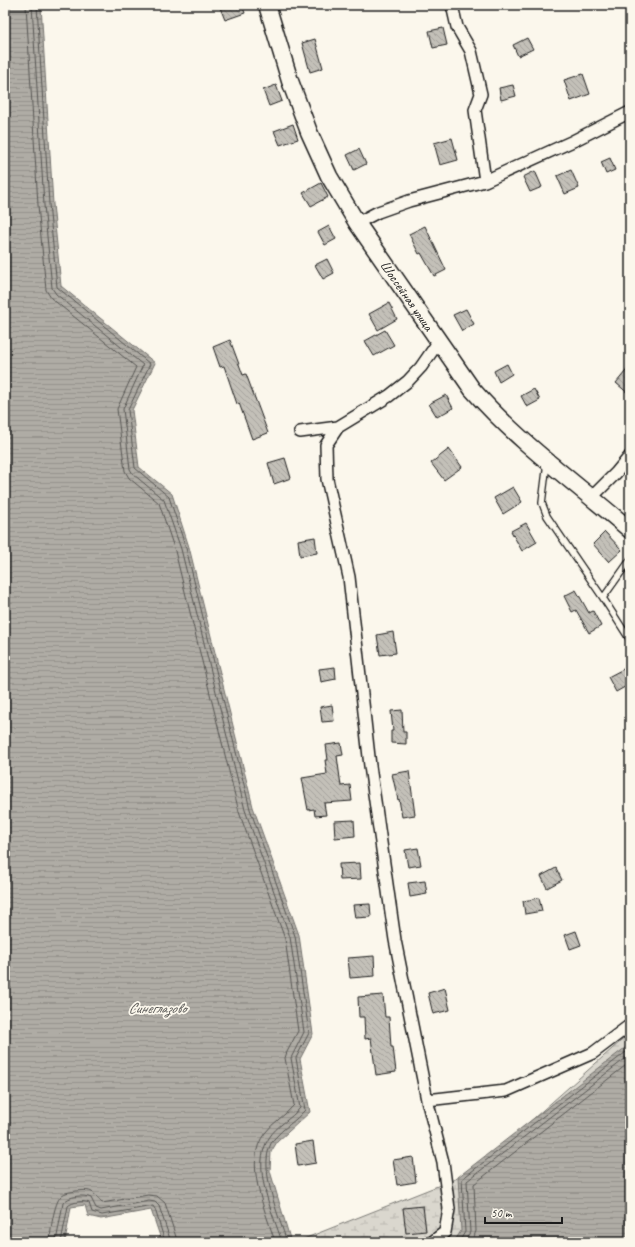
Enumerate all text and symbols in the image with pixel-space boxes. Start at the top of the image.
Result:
street label: Шоссейная улица [377,257,438,335]
water label: Синеглазово [128,999,188,1018]
scale bar [485,1199,562,1225]
text: 50 m [491,1205,513,1221]

